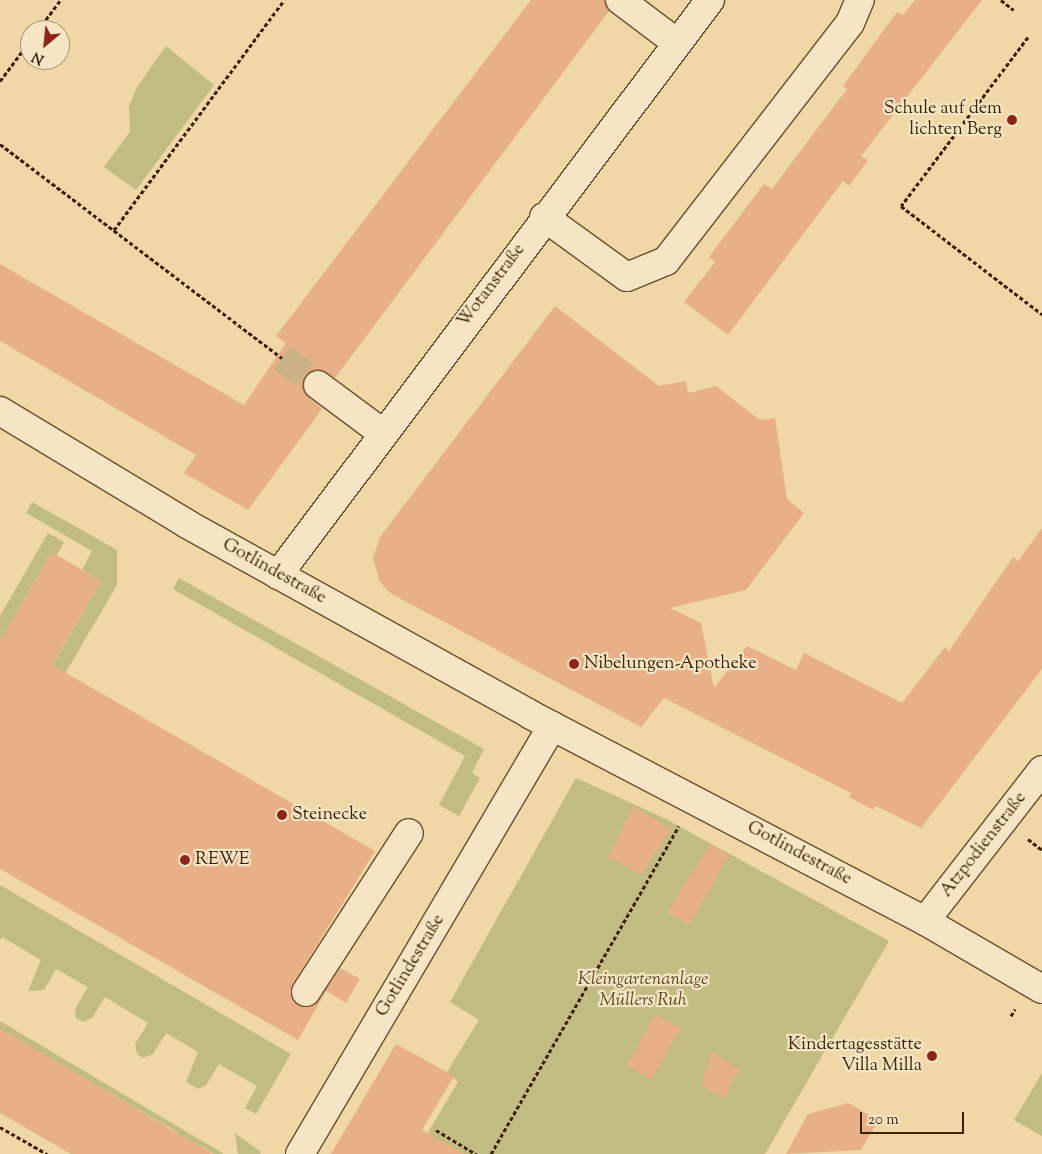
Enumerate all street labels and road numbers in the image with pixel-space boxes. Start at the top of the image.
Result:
street label: Wotanstraße [454,240,530,332]
street label: Gotlindestraße [218,534,330,610]
street label: Atzpodienstraße [936,788,1032,902]
street label: Gotlindestraße [743,817,855,891]
street label: Gotlindestraße [372,911,450,1021]

